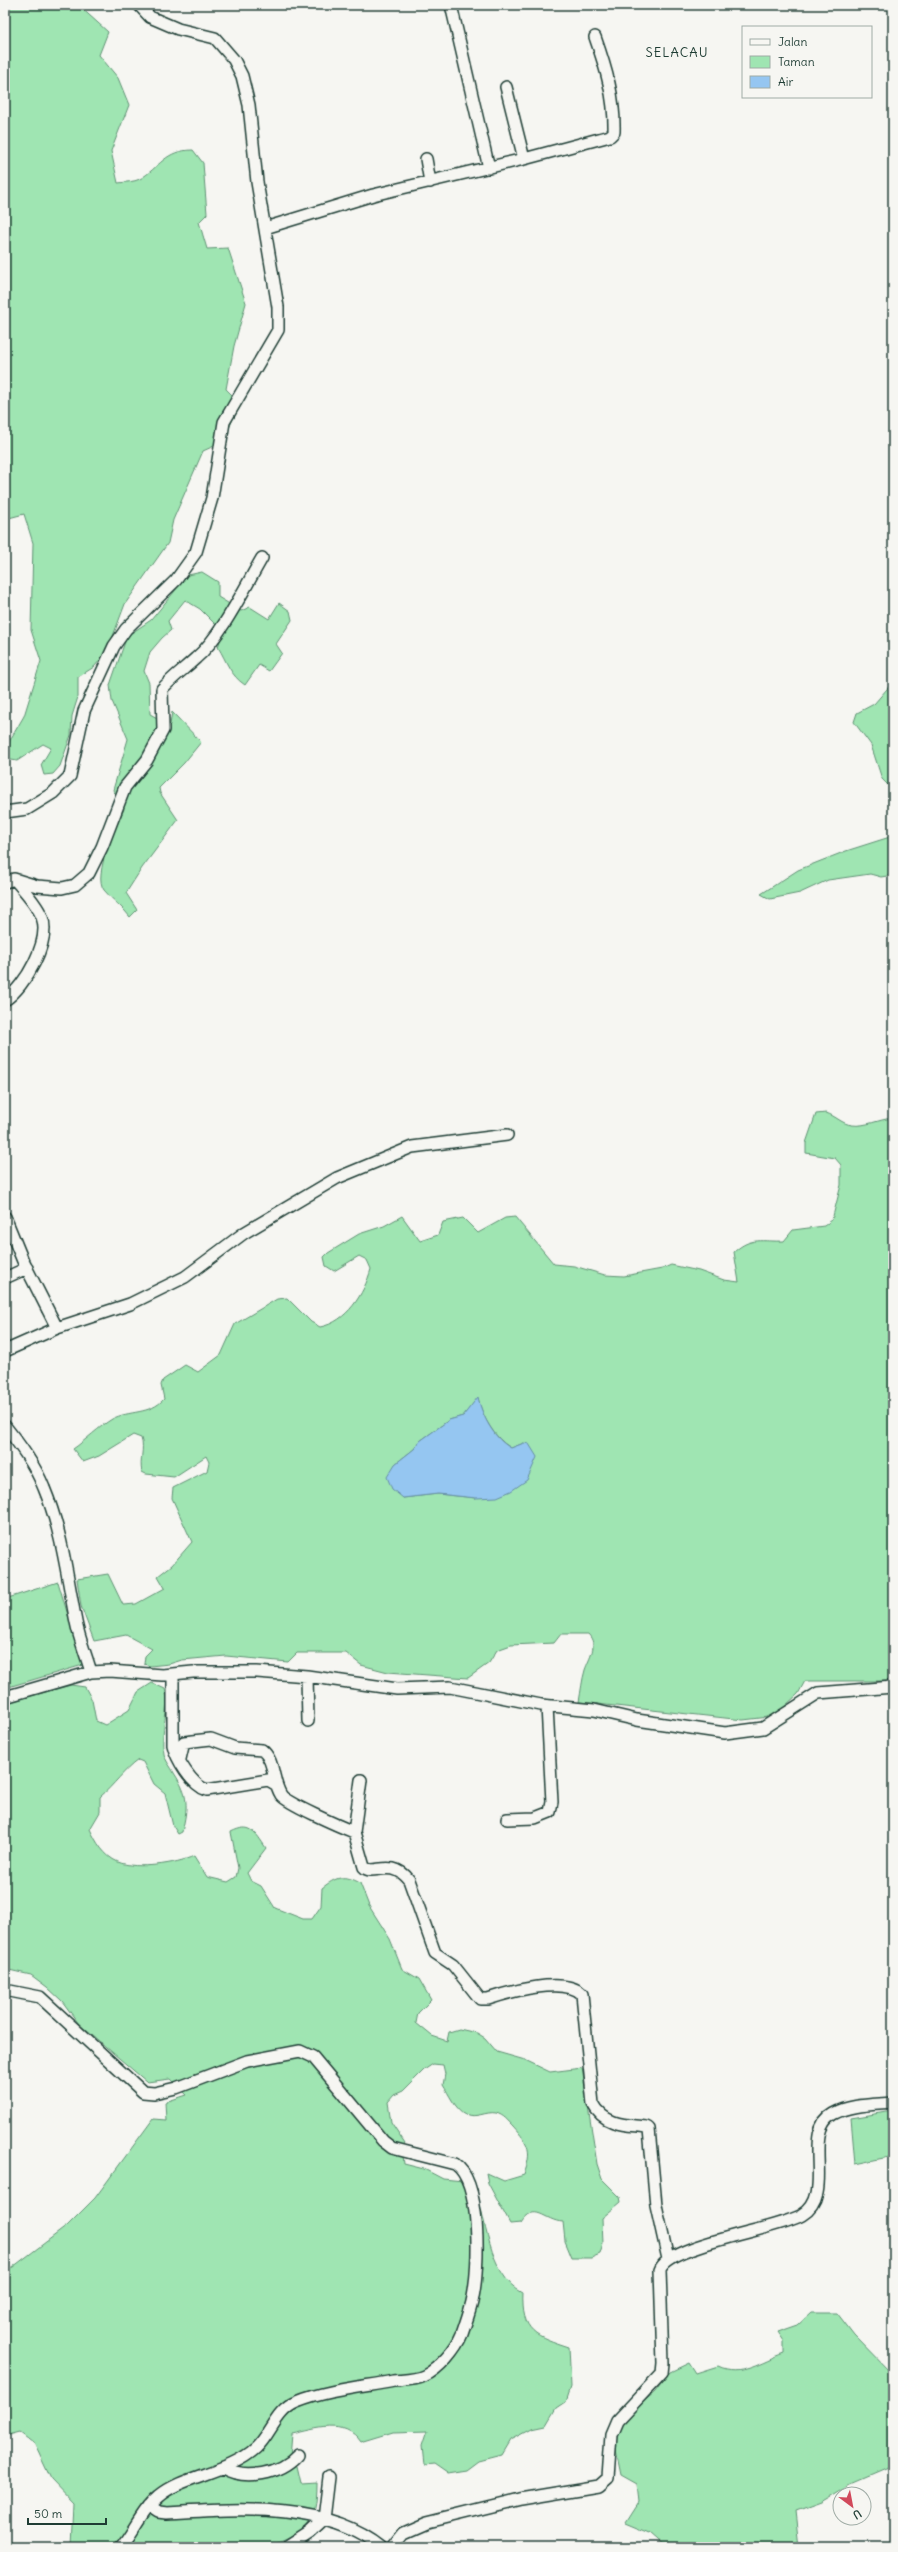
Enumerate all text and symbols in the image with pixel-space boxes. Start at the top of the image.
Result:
legend [742,26,872,98]
text: Jalan [778,34,807,49]
district label: SELACAU [645,44,709,61]
text: Taman [778,54,815,69]
text: Air [778,74,793,89]
north arrow [832,2486,872,2526]
scale bar [28,2500,106,2526]
text: 50 m [34,2506,63,2521]
text: U [850,2507,864,2522]

